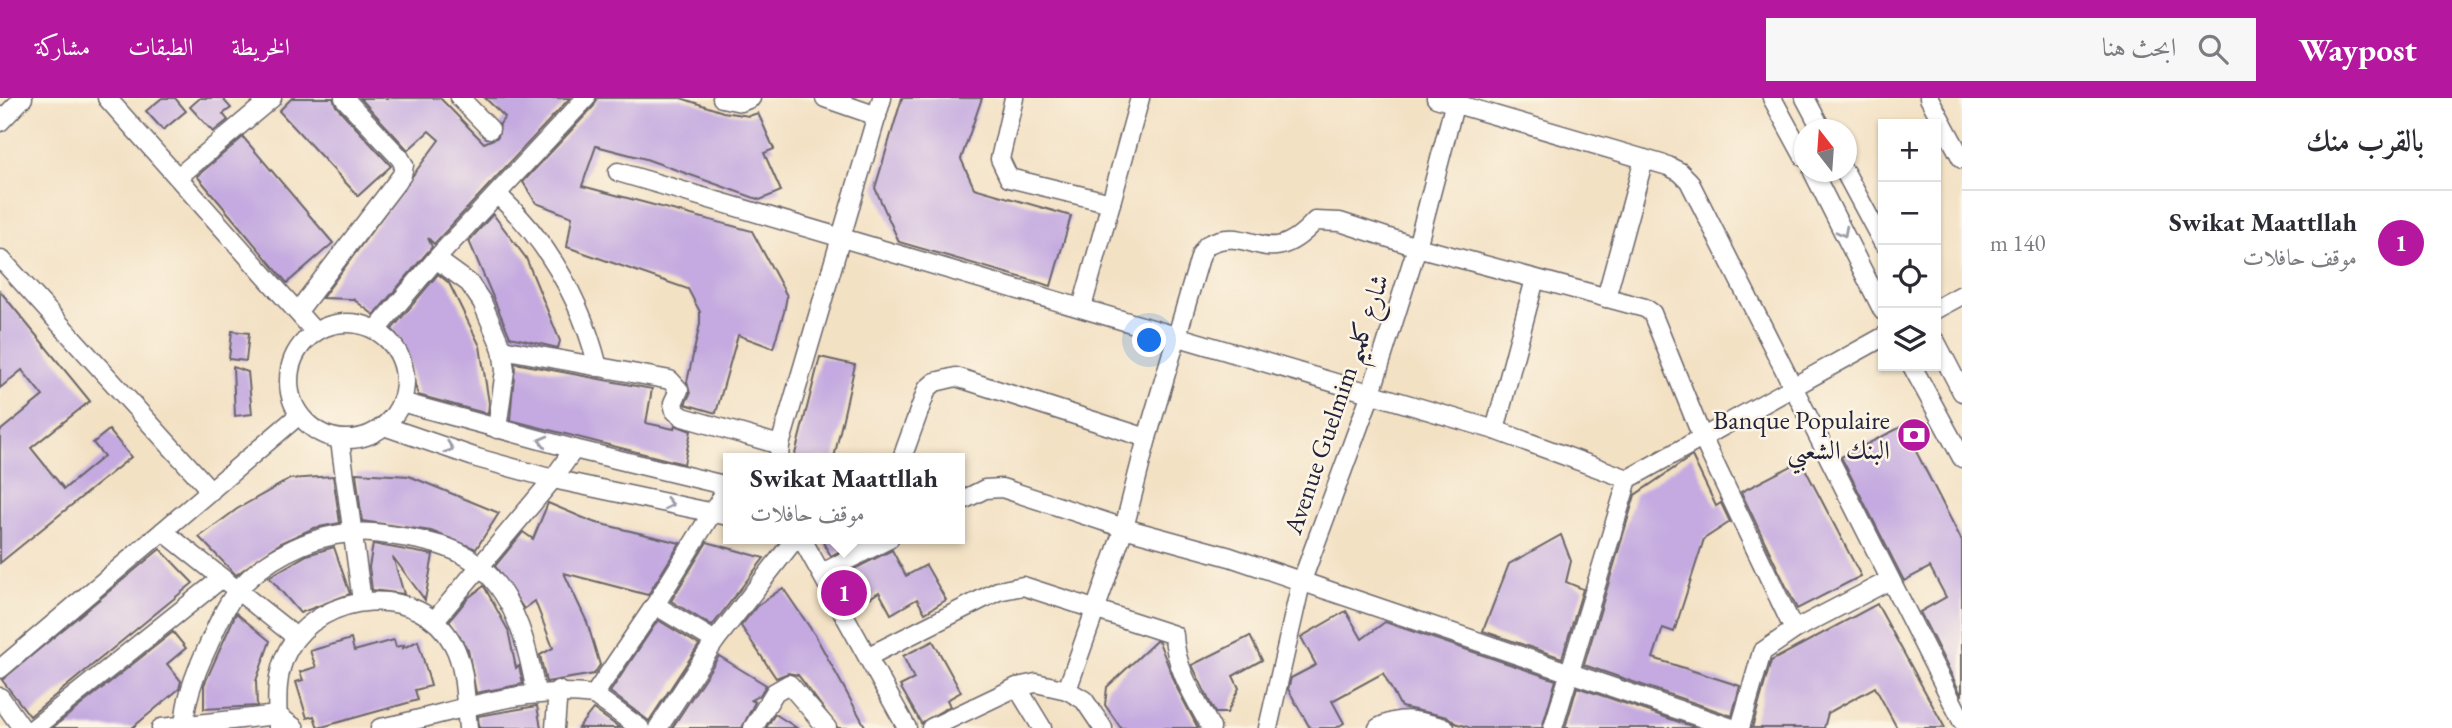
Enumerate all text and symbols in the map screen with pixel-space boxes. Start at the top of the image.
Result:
search box [1766,18,2256,81]
text: Waypost [2298,28,2417,71]
text: ابحث هنا [2102,30,2176,64]
icon: search [2194,30,2232,68]
text: مشاركة [35,31,90,62]
text: الطبقات [128,31,194,62]
text: الخريطة [232,31,290,62]
north arrow [1794,119,1857,182]
map controls [1878,119,1941,371]
button: + [1878,119,1941,182]
text: بالقرب منك [2306,121,2424,160]
button: − [1878,182,1941,245]
text: Swikat Maattllah [2169,205,2357,239]
one-way arrow [1835,225,1849,237]
text: 140 m [1990,228,2046,258]
text: 1 [2395,228,2407,258]
text: موقف حافلات [2242,242,2357,272]
button: locate [1878,245,1941,308]
street label: Avenue Guelmim شارع كلميم [1275,269,1405,543]
button: layers [1878,308,1941,371]
your location [1132,323,1166,357]
place label: Banque Populaire البنك الشعبي [1713,403,1890,474]
bank icon: Banque Populaire البنك الشعبي [1895,416,1933,454]
one-way arrow [537,435,549,449]
one-way arrow [442,440,454,454]
popup [723,453,965,544]
text: Swikat Maattllah [750,461,938,495]
one-way arrow [663,495,675,510]
text: موقف حافلات [750,498,865,528]
pin: 1 [821,567,867,619]

